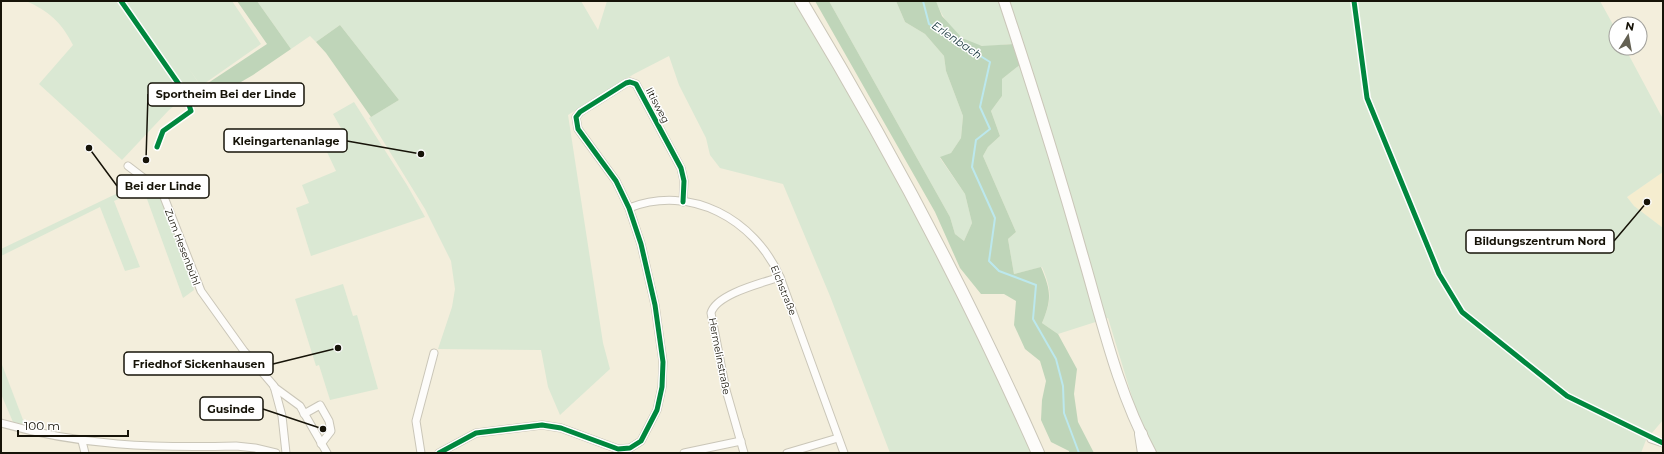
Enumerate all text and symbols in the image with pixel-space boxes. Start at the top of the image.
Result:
north arrow [1608,16,1648,56]
water label: Erlenbach [929,18,985,62]
text: N [1624,18,1636,34]
callout: Sportheim Bei der Linde [148,83,304,106]
street label: Iltisweg [643,85,672,125]
text: Sportheim Bei der Linde [156,87,296,101]
callout: Kleingartenanlage [224,129,347,152]
text: Kleingartenanlage [232,134,340,148]
callout: Bei der Linde [117,175,209,198]
text: Bei der Linde [125,179,201,193]
street label: Zum Hesenbühl [162,207,203,287]
callout: Bildungszentrum Nord [1466,230,1614,253]
text: Bildungszentrum Nord [1474,234,1606,248]
street label: Elchstraße [768,263,799,317]
street label: Hermelinstraße [706,317,733,396]
callout: Friedhof Sickenhausen [124,352,273,375]
text: Friedhof Sickenhausen [133,357,265,371]
callout: Gusinde [200,397,263,420]
text: Gusinde [207,402,255,416]
scale bar [18,412,128,438]
text: 100 m [24,418,60,433]

